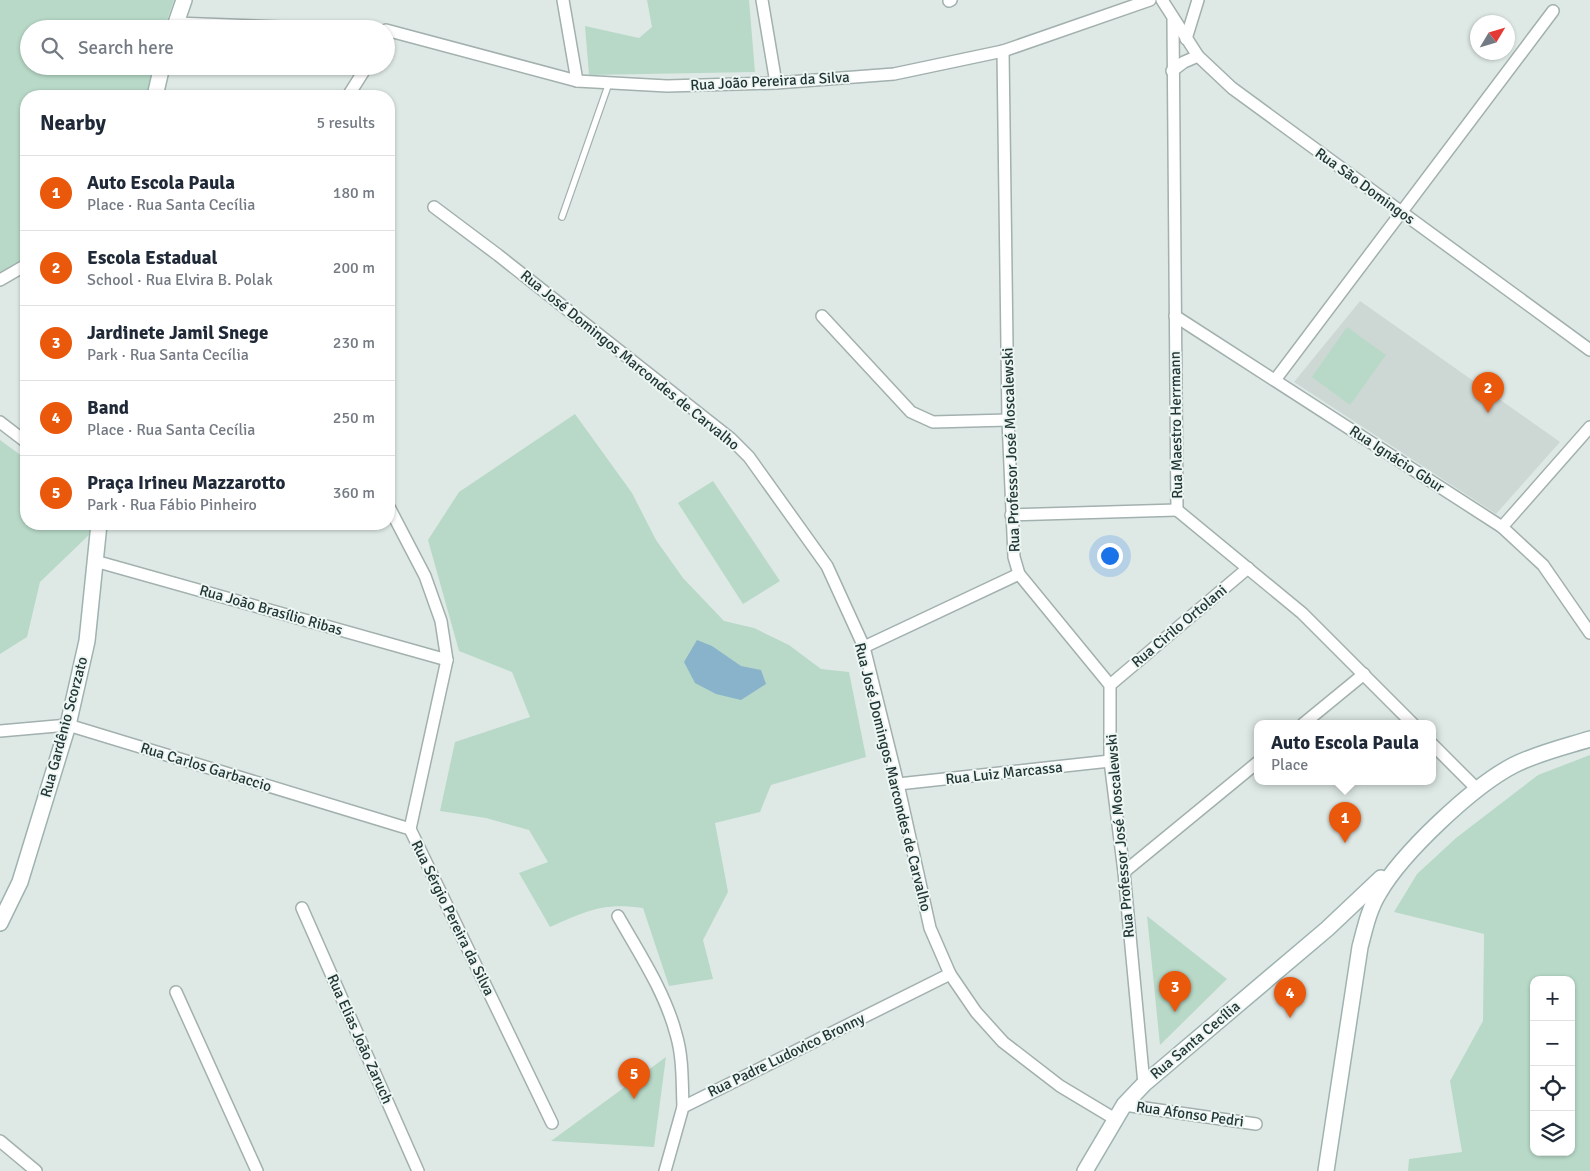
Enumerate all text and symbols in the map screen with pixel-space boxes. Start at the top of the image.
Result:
north arrow [1470,15,1515,60]
search box [20,20,395,75]
icon: search [38,34,66,62]
text: Search here [78,36,174,60]
street label: Rua João Pereira da Silva [690,68,850,94]
text: Nearby [40,110,106,136]
text: 5 results [316,113,375,133]
street label: Rua São Domingos [1312,144,1419,228]
text: Auto Escola Paula [87,171,235,195]
text: 1 [52,183,60,203]
text: 180 m [333,183,375,203]
text: Place · Rua Santa Cecília [87,195,255,215]
text: Escola Estadual [87,246,217,270]
text: 2 [52,258,60,278]
text: 200 m [333,258,375,278]
street label: Rua José Domingos Marcondes de Carvalho [517,266,743,454]
text: School · Rua Elvira B. Polak [87,270,273,290]
text: Jardinete Jamil Snege [87,321,268,345]
text: 3 [52,333,60,353]
text: 230 m [333,333,375,353]
text: Park · Rua Santa Cecília [87,345,249,365]
street label: Rua Professor José Moscalewski [998,347,1024,553]
street label: Rua Maestro Herrmann [1166,351,1186,499]
pin: 2 [1472,372,1504,413]
text: Band [87,396,129,420]
text: 4 [52,408,60,428]
text: 250 m [333,408,375,428]
text: Place · Rua Santa Cecília [87,420,255,440]
street label: Rua Ignácio Gbur [1346,422,1448,497]
text: Praça Irineu Mazzarotto [87,471,286,495]
text: 5 [52,483,60,503]
text: 360 m [333,483,375,503]
text: Park · Rua Fábio Pinheiro [87,495,257,515]
your location [1097,543,1123,569]
street label: Rua João Brasílio Ribas [197,581,345,639]
street label: Rua Cirilo Ortolani [1128,581,1230,671]
street label: Rua José Domingos Marcondes de Carvalho [851,641,935,913]
street label: Rua Gardênio Scorzato [37,654,92,799]
popup [1254,720,1436,785]
text: Auto Escola Paula [1271,731,1419,755]
street label: Rua Professor José Moscalewski [1102,733,1138,939]
street label: Rua Carlos Garbaccio [138,738,274,796]
text: Place [1271,755,1308,775]
street label: Rua Luiz Marcassa [944,758,1064,788]
pin: 1 [1329,802,1361,843]
street label: Rua Sérgio Pereira da Silva [407,837,499,999]
street label: Rua Elias João Zaruch [323,971,397,1107]
pin: 3 [1159,971,1191,1012]
map controls [1530,976,1575,1156]
button: + [1530,976,1575,1021]
pin: 4 [1274,977,1306,1018]
street label: Rua Santa Cecília [1146,997,1244,1083]
street label: Rua Padre Ludovico Bronny [704,1009,868,1101]
button: − [1530,1021,1575,1066]
pin: 5 [618,1058,650,1099]
button: locate [1530,1066,1575,1111]
street label: Rua Afonso Pedri [1135,1098,1245,1130]
button: layers [1530,1111,1575,1156]

